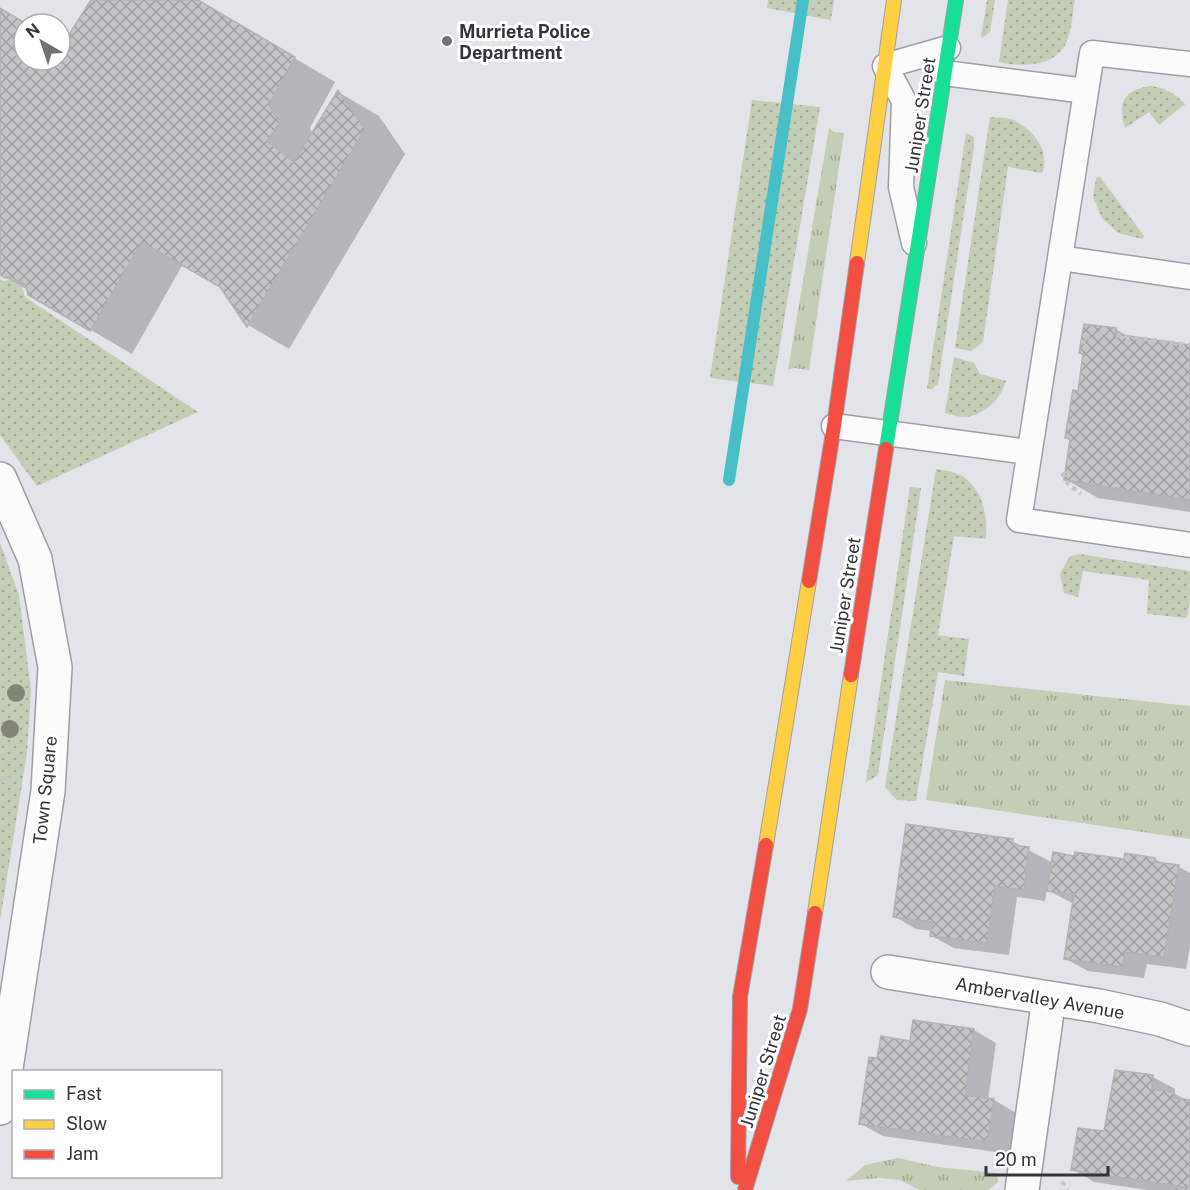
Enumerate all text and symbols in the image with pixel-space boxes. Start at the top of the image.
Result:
north arrow [12,12,72,72]
text: N [22,19,44,42]
place label: Murrieta Police Department [459,21,590,63]
marker: Murrieta Police Department [440,34,454,48]
street label: Juniper Street [900,55,940,175]
street label: Juniper Street [825,535,865,655]
street label: Town Square [29,735,61,845]
street label: Ambervalley Avenue [954,973,1126,1023]
street label: Juniper Street [736,1012,790,1130]
legend [12,1070,222,1178]
text: Fast [66,1083,102,1104]
text: Slow [66,1113,107,1134]
scale bar [986,1139,1108,1177]
text: Jam [66,1143,99,1164]
text: 20 m [995,1149,1037,1170]

